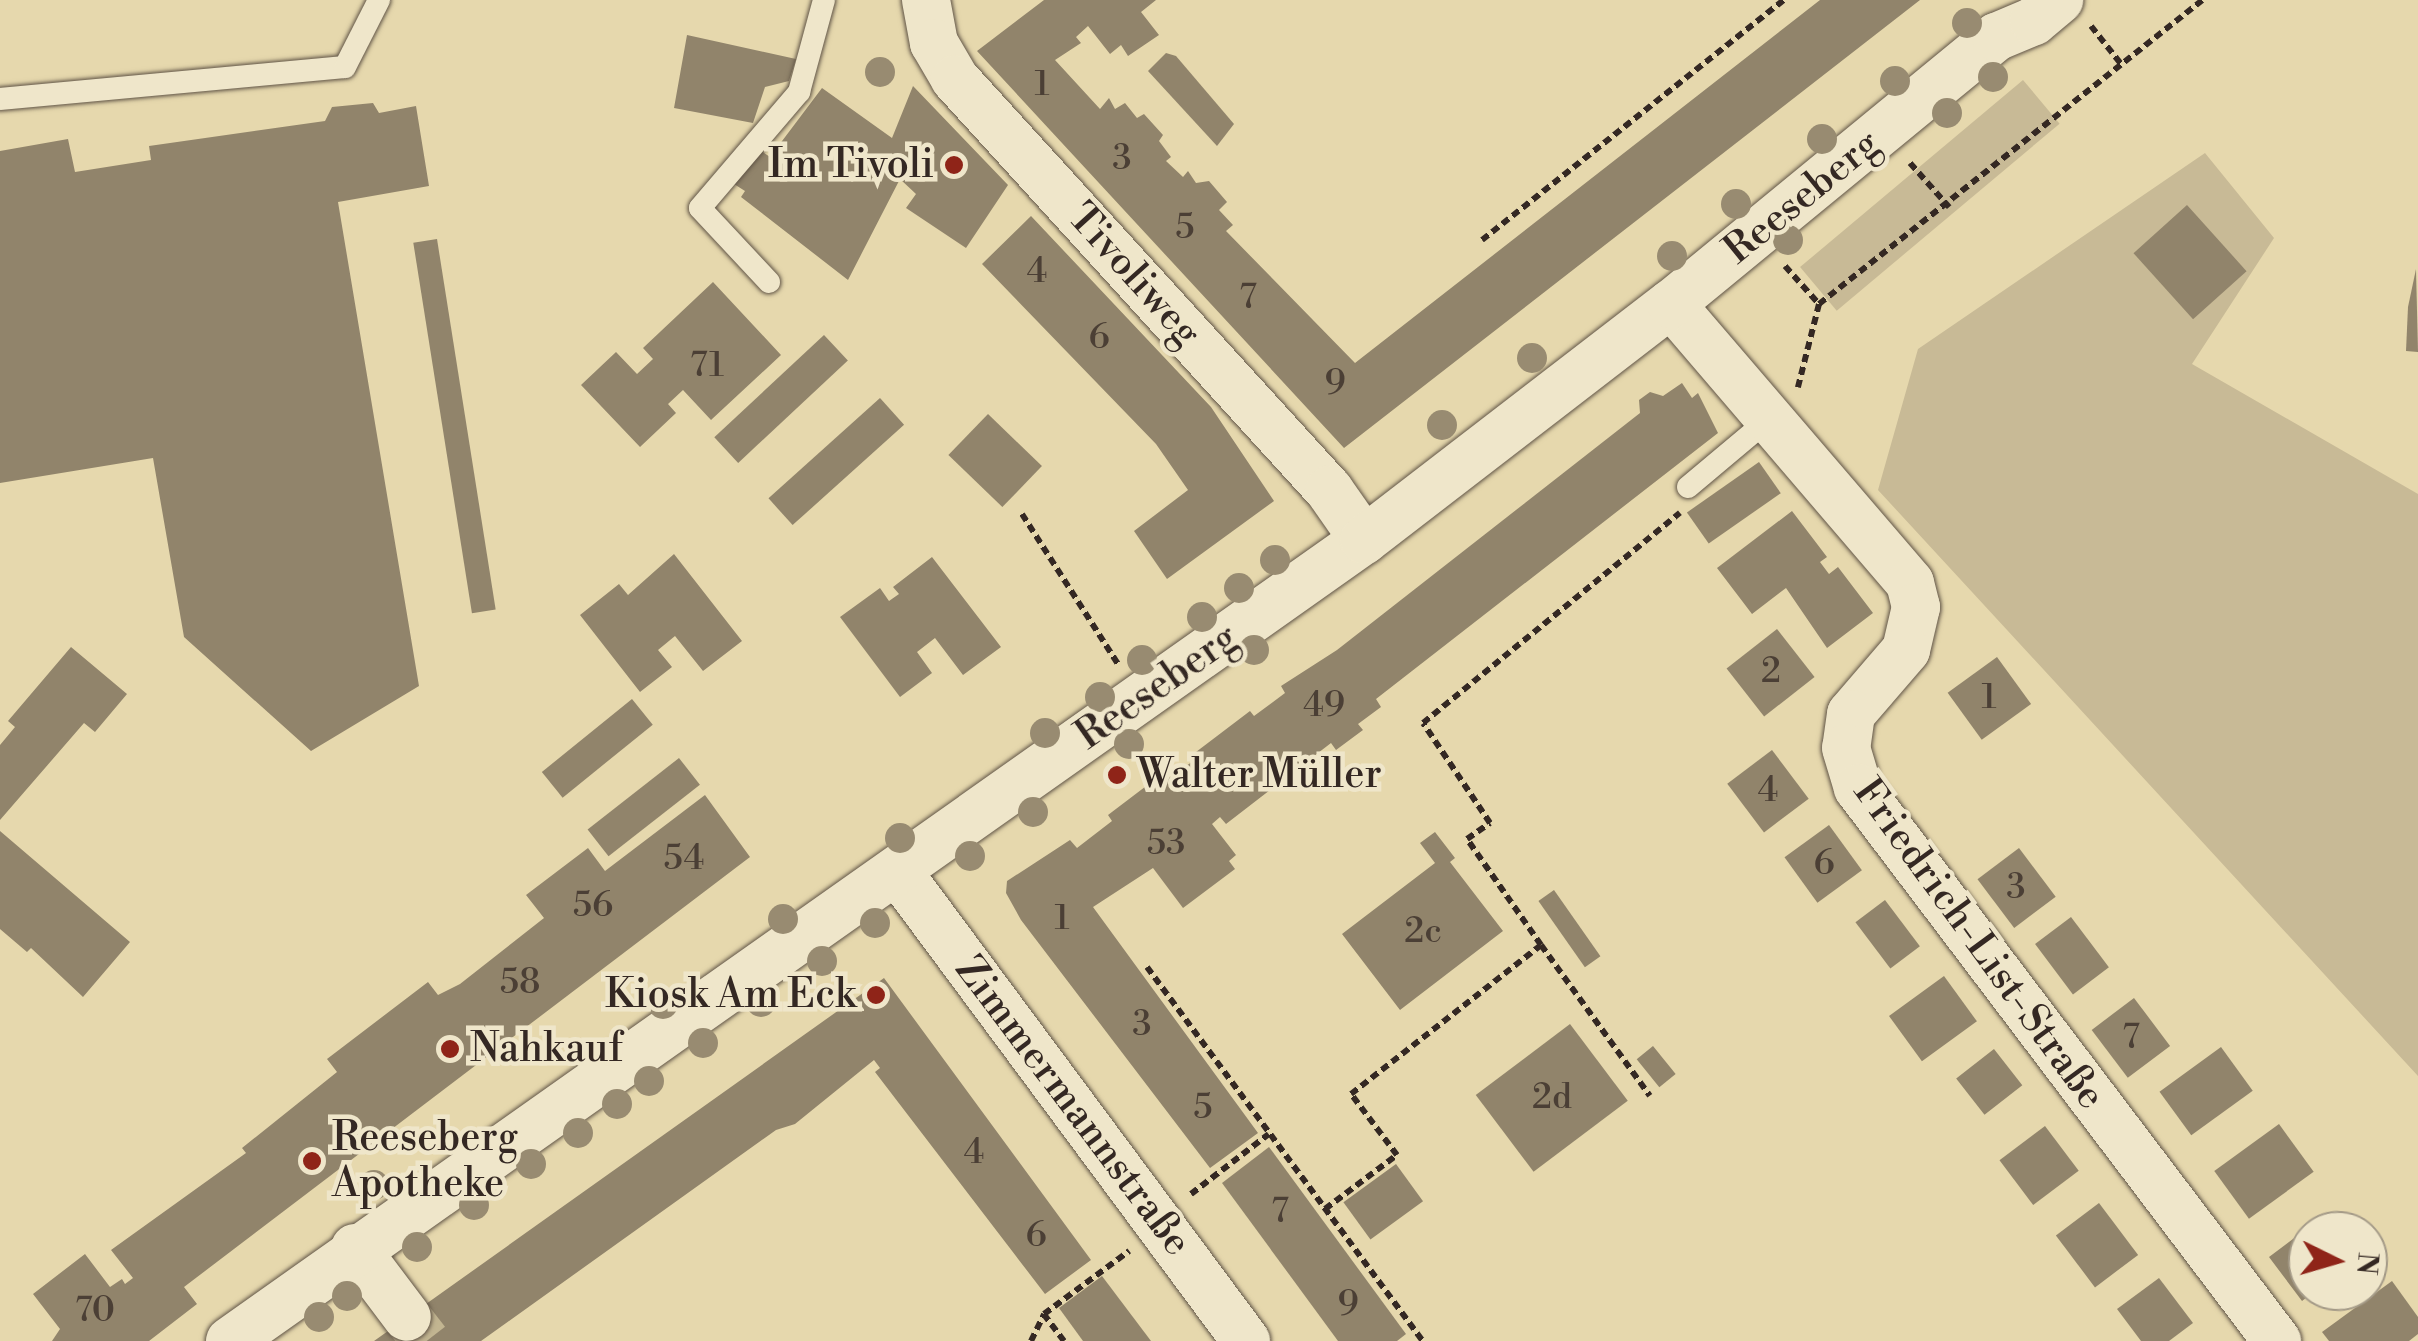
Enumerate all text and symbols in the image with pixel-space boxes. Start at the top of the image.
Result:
house number: 1 [1034,64,1050,106]
street label: Reeseberg [1715,120,1889,274]
house number: 3 [1112,138,1132,180]
place label: Im Tivoli [768,141,934,189]
marker: Im Tivoli [943,154,965,176]
street label: Tivoliweg [1057,194,1211,356]
house number: 5 [1175,207,1195,249]
house number: 4 [1027,251,1047,293]
house number: 7 [1239,277,1257,319]
house number: 6 [1088,317,1110,359]
house number: 71 [690,345,724,387]
house number: 9 [1324,363,1346,405]
street label: Reeseberg [1067,614,1247,760]
house number: 2 [1761,651,1781,693]
house number: 1 [1981,677,1997,719]
house number: 49 [1303,685,1345,727]
place label: Walter Müller [1137,751,1382,799]
marker: Walter Müller [1106,764,1128,786]
house number: 4 [1758,770,1778,812]
street label: Friedrich-List-Straße [1843,770,2115,1118]
house number: 53 [1147,823,1185,865]
house number: 54 [664,838,704,880]
house number: 6 [1813,843,1835,885]
house number: 3 [2006,867,2026,909]
house number: 56 [573,885,613,927]
house number: 1 [1054,898,1070,940]
house number: 2c [1404,911,1442,953]
street label: Zimmermannstraße [945,947,1201,1265]
house number: 58 [500,962,540,1004]
place label: Kiosk Am Eck [605,971,856,1019]
marker: Kiosk Am Eck [865,984,887,1006]
house number: 3 [1132,1004,1152,1046]
house number: 7 [2122,1017,2140,1059]
place label: Nahkauf [470,1025,623,1073]
marker: Nahkauf [439,1038,461,1060]
house number: 2d [1532,1077,1572,1119]
house number: 5 [1193,1087,1213,1129]
place label: Reeseberg Apotheke [332,1114,518,1208]
house number: 4 [964,1132,984,1174]
marker: Reeseberg Apotheke [301,1150,323,1172]
house number: 7 [1271,1191,1289,1233]
north arrow [2288,1211,2388,1311]
house number: 6 [1025,1215,1047,1257]
text: N [2348,1251,2385,1276]
house number: 9 [1337,1284,1359,1326]
house number: 70 [75,1290,115,1332]

